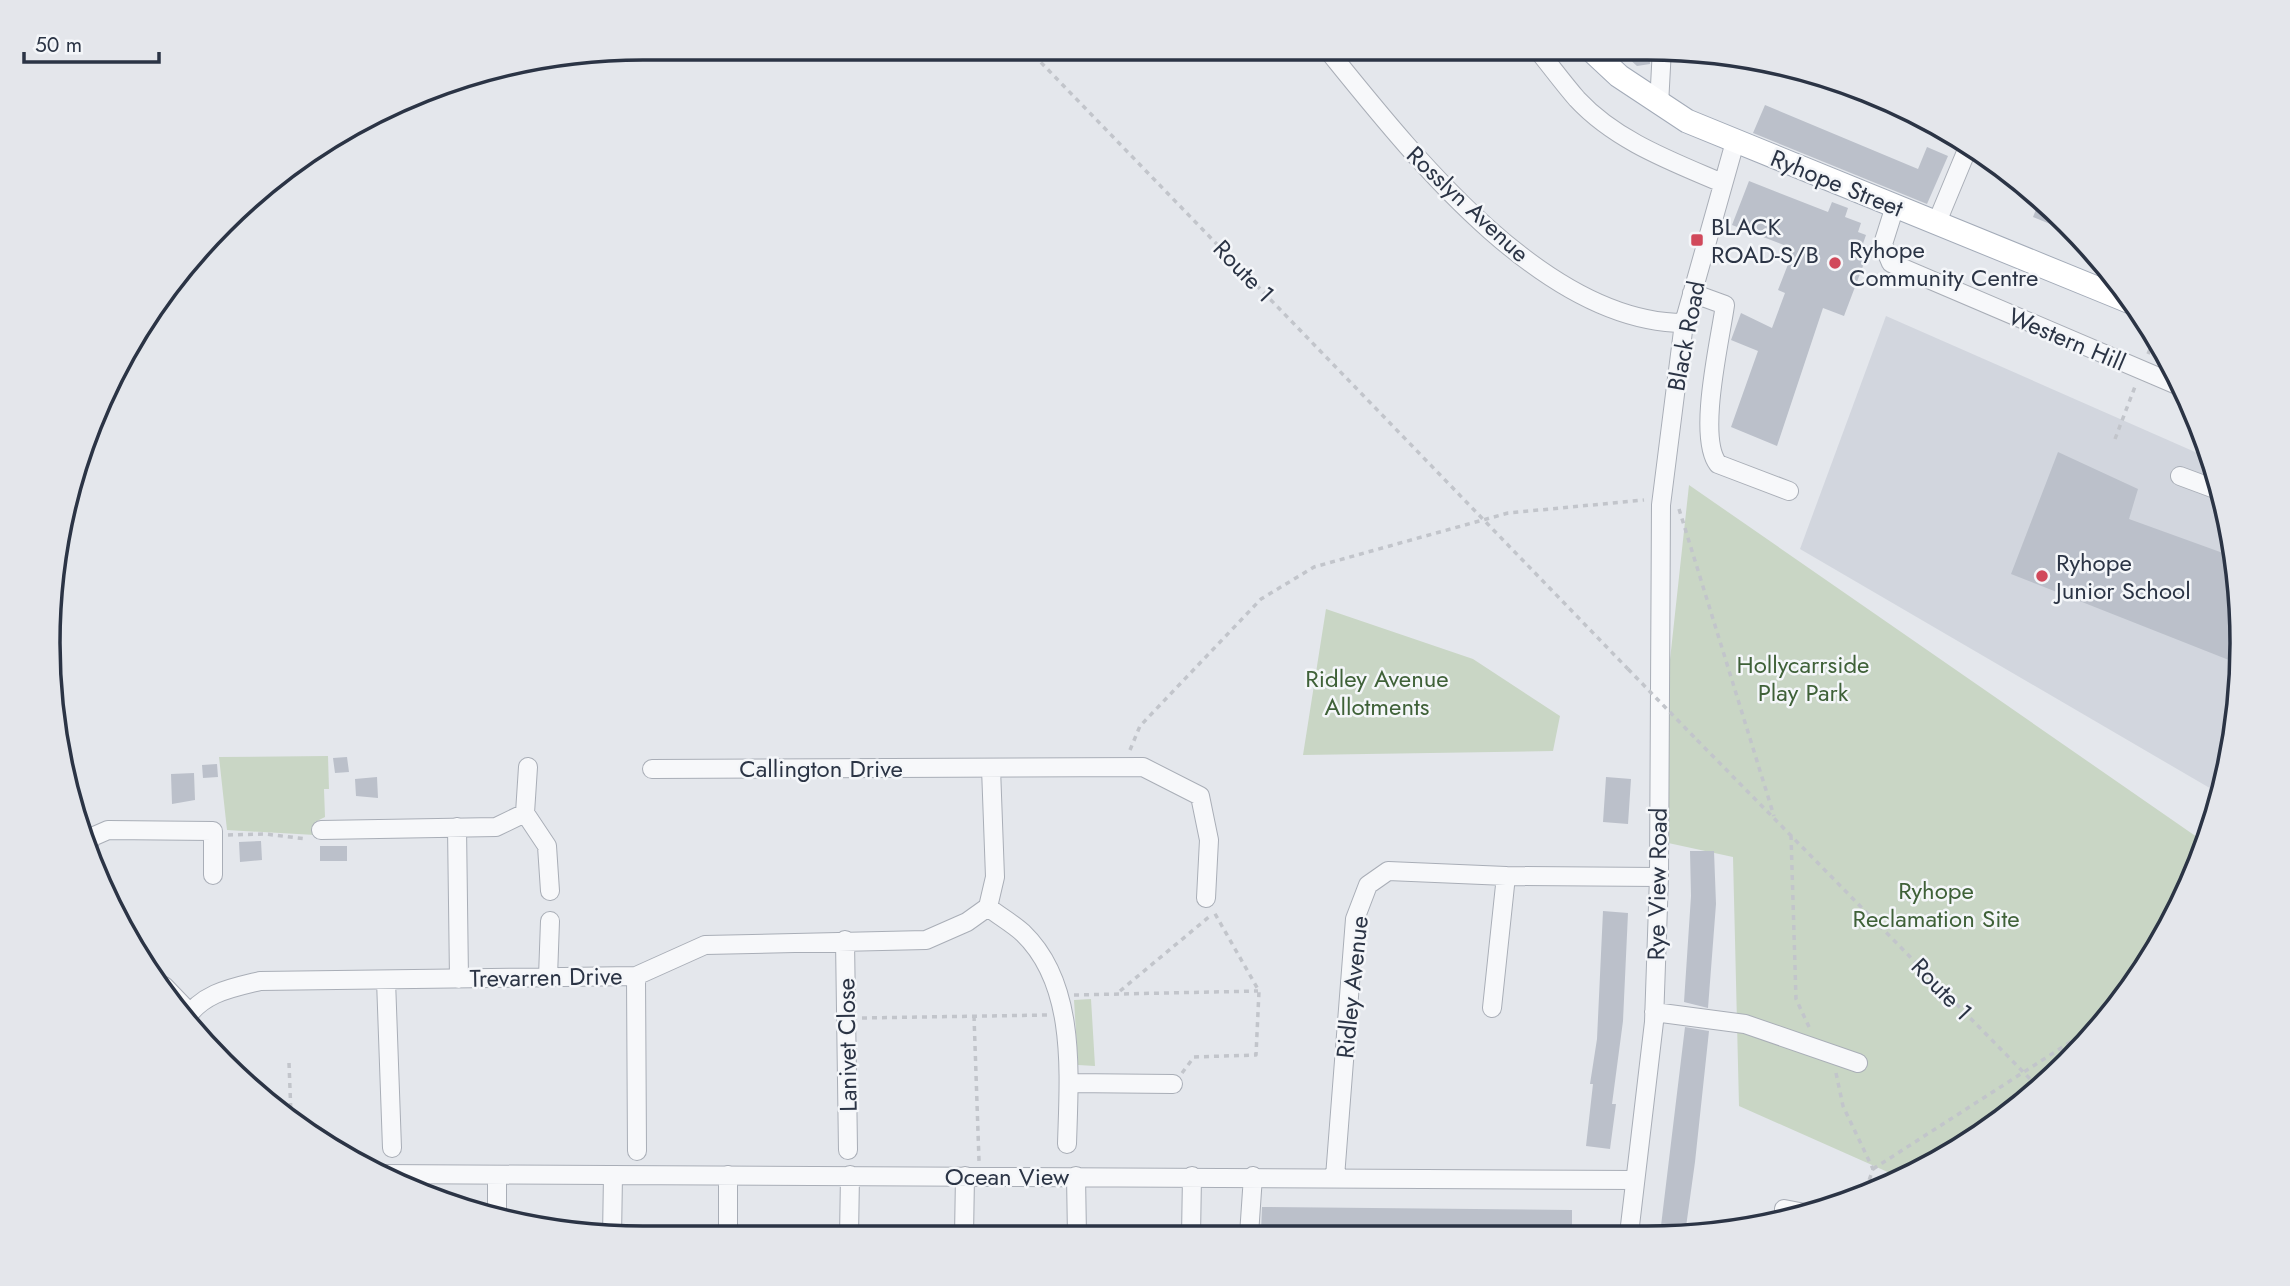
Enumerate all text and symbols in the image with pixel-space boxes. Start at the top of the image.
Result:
scale bar [24,21,159,65]
text: 50 m [35,30,82,60]
street label: Rosslyn Avenue [1399,138,1537,270]
street label: Ryhope Street [1765,141,1909,226]
place label: BLACK ROAD-S/B [1711,209,1819,272]
street label: Route 1 [1205,232,1283,310]
marker: BLACK ROAD-S/B [1689,232,1705,248]
place label: Ryhope Community Centre [1849,232,2038,295]
marker: Ryhope Community Centre [1827,255,1843,271]
street label: Black Road [1658,278,1714,394]
street label: Western Hill [2003,299,2131,379]
place label: Ryhope Junior School [2053,545,2191,608]
marker: Ryhope Junior School [2034,568,2050,584]
park label: Hollycarrside Play Park [1737,647,1869,710]
park label: Ridley Avenue Allotments [1305,661,1449,724]
street label: Callington Drive [739,751,903,786]
street label: Rye View Road [1638,807,1676,961]
park label: Ryhope Reclamation Site [1852,873,2020,936]
street label: Ridley Avenue [1327,914,1377,1060]
street label: Route 1 [1903,950,1981,1028]
street label: Trevarren Drive [469,958,623,996]
street label: Lanivet Close [828,978,866,1112]
street label: Ocean View [945,1159,1070,1194]

